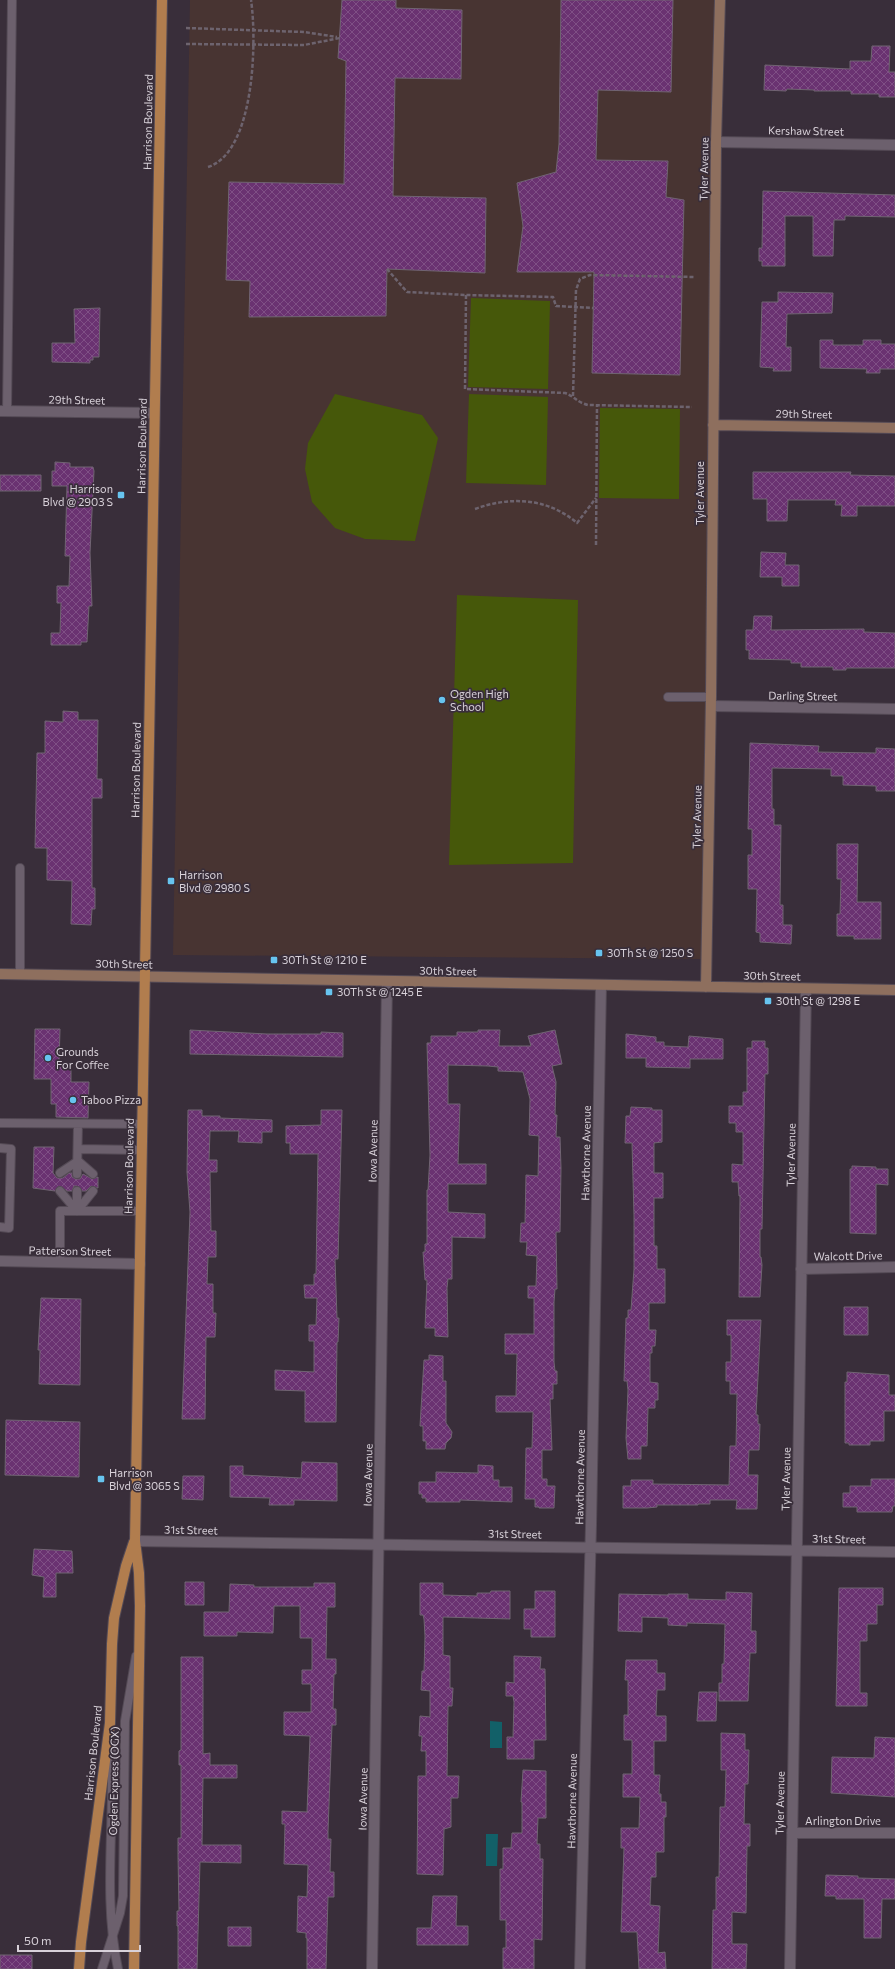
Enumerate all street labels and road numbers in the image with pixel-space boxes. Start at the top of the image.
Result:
street label: Harrison Boulevard [140,74,155,170]
street label: Kershaw Street [768,123,845,138]
street label: Tyler Avenue [696,137,711,201]
street label: 29th Street [49,393,106,407]
street label: Harrison Boulevard [134,398,149,494]
street label: 29th Street [776,407,833,421]
street label: Tyler Avenue [693,461,706,525]
street label: Darling Street [768,688,838,703]
street label: Harrison Boulevard [128,722,143,818]
street label: Tyler Avenue [689,785,704,849]
street label: 30th Street [95,956,153,971]
street label: 30th Street [419,963,477,978]
street label: 30th Street [743,968,801,983]
street label: Hawthorne Avenue [578,1105,593,1201]
street label: Harrison Boulevard [121,1118,136,1214]
street label: Iowa Avenue [365,1119,380,1182]
street label: Tyler Avenue [783,1123,798,1187]
street label: Patterson Street [29,1243,112,1258]
street label: Walcott Drive [813,1248,883,1263]
street label: Hawthorne Avenue [572,1429,587,1525]
street label: Iowa Avenue [360,1443,375,1506]
street label: Tyler Avenue [778,1447,793,1511]
street label: 31st Street [164,1523,218,1536]
street label: 31st Street [488,1527,542,1540]
street label: 31st Street [812,1532,866,1545]
street label: Harrison Boulevard [81,1705,104,1801]
street label: Ogden Express (OGX) [106,1726,121,1836]
street label: Hawthorne Avenue [564,1753,579,1849]
street label: Iowa Avenue [355,1767,370,1830]
street label: Tyler Avenue [772,1771,787,1835]
street label: Arlington Drive [805,1814,881,1827]

